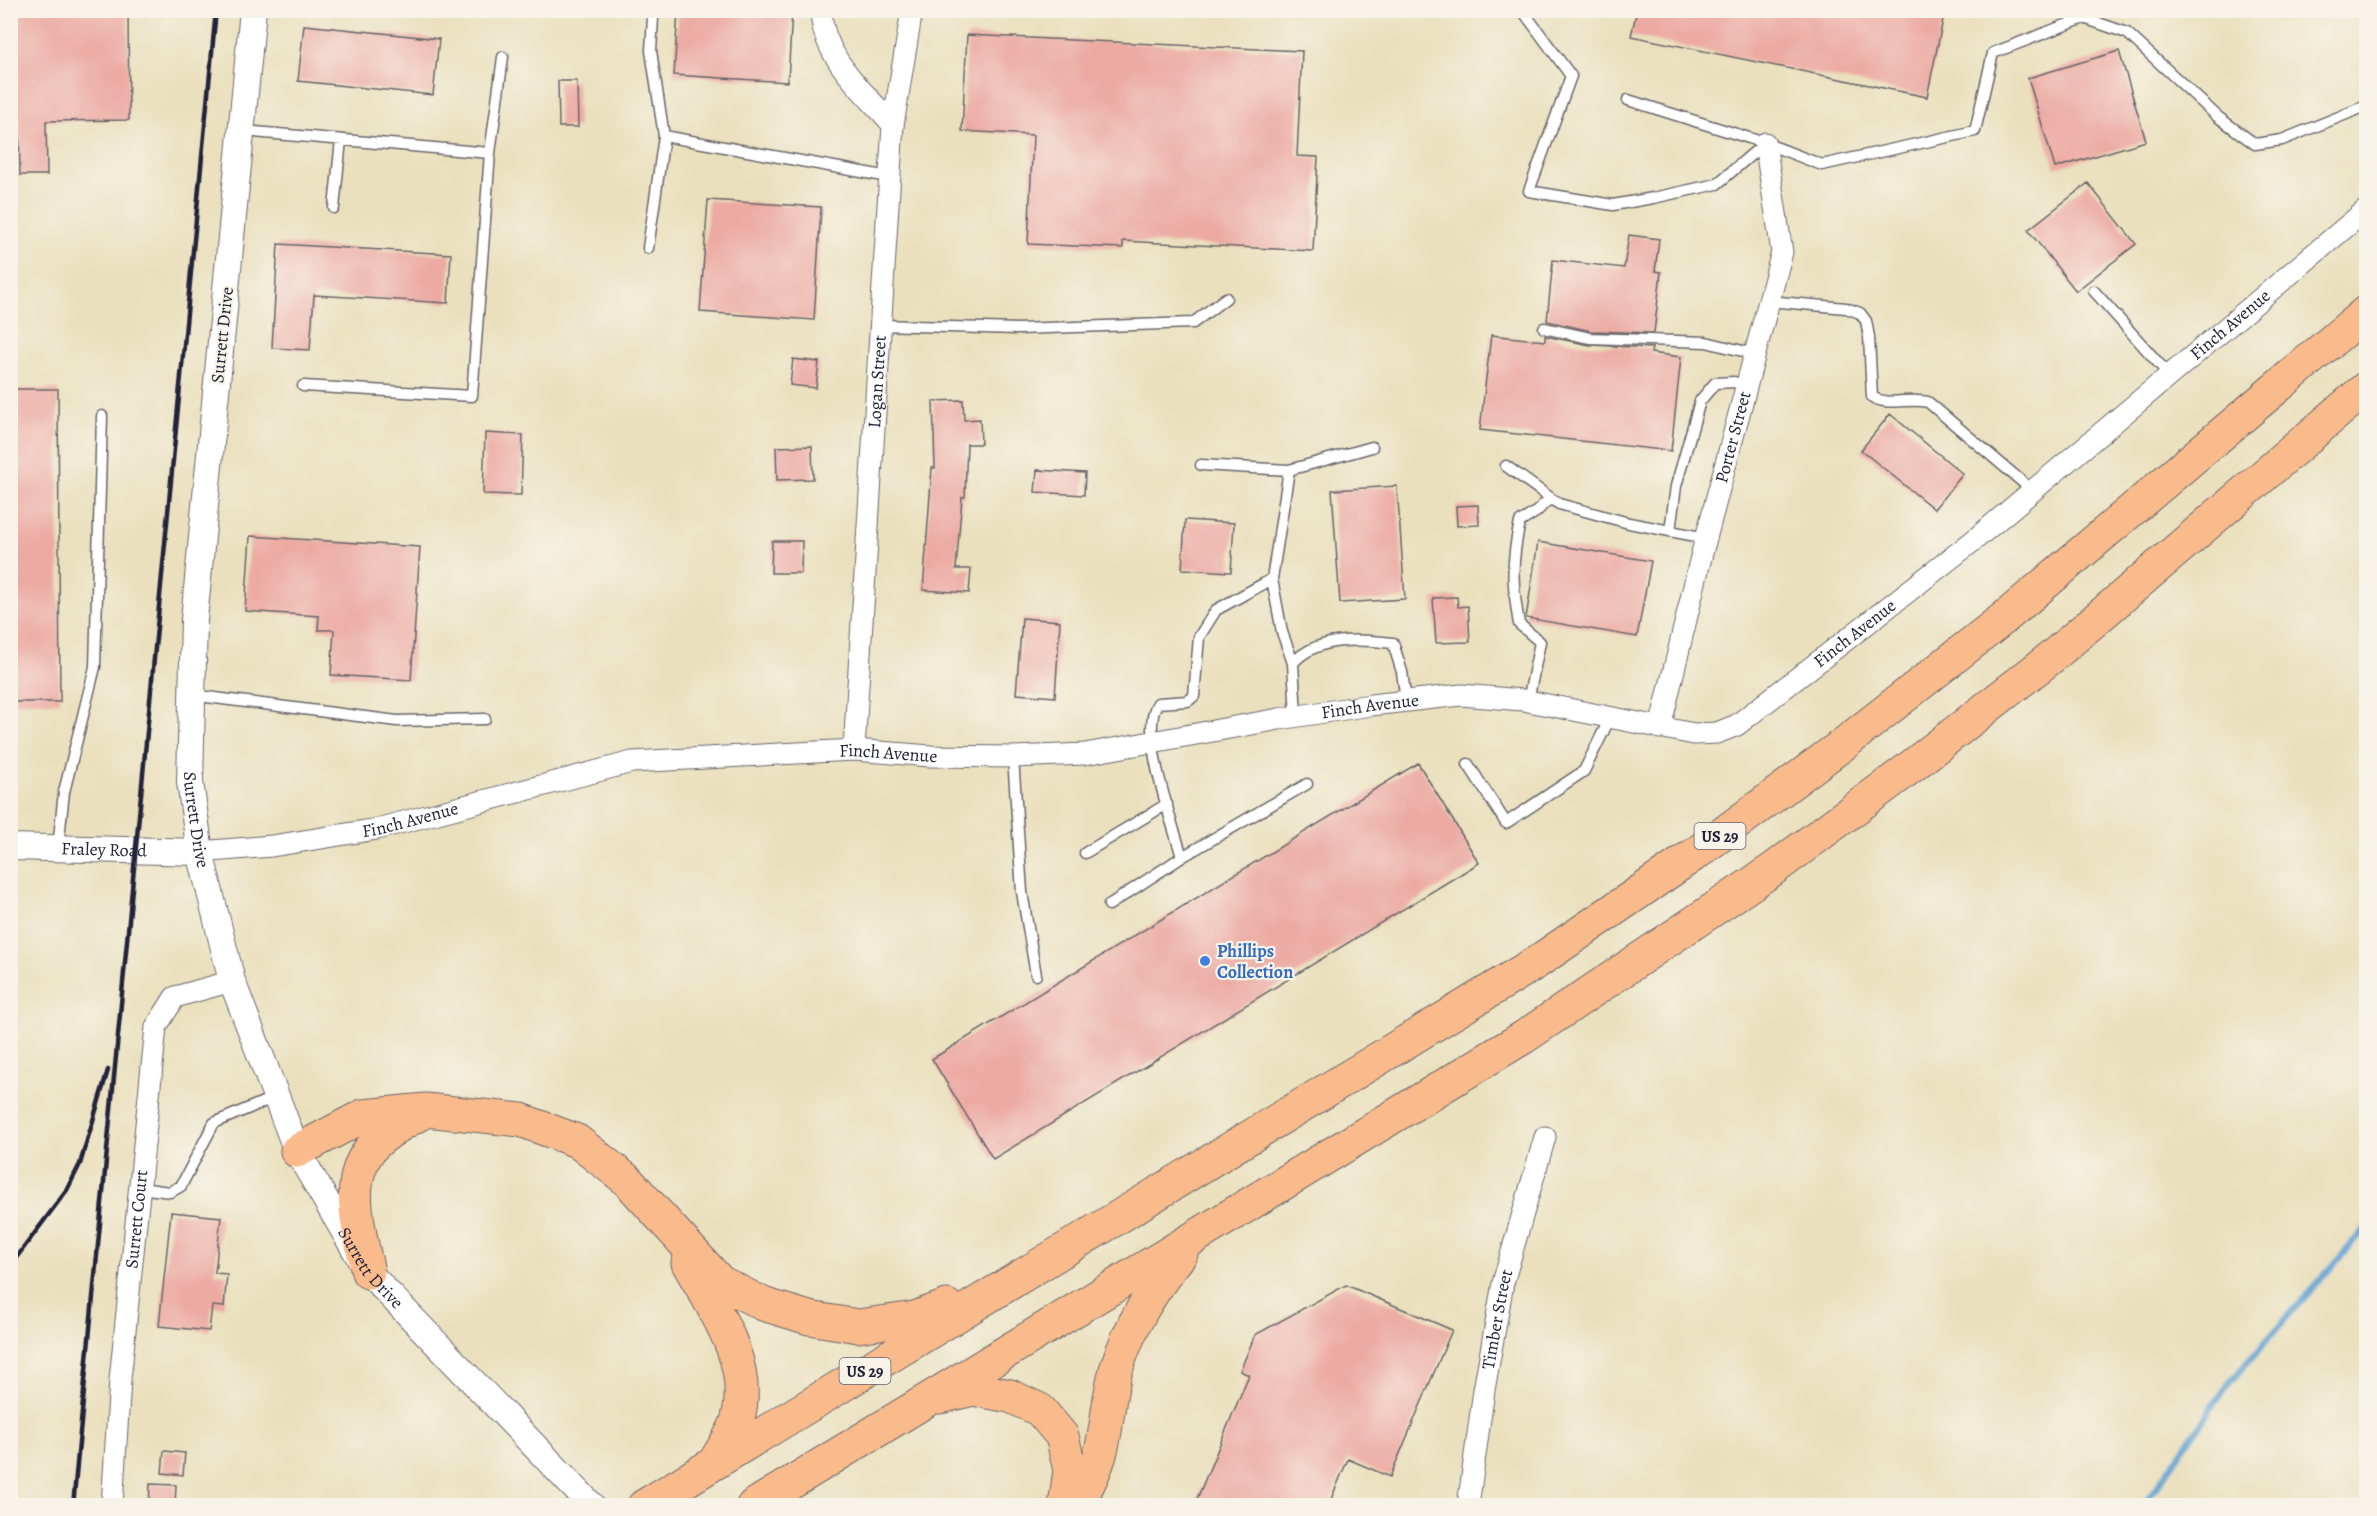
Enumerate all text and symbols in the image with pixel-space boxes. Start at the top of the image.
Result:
street label: Finch Avenue [2185,284,2275,365]
street label: Surrett Drive [205,286,239,384]
street label: Logan Street [862,334,892,429]
street label: Porter Street [1709,389,1757,485]
street label: Finch Avenue [1809,594,1901,673]
street label: Finch Avenue [1320,688,1420,724]
street label: Finch Avenue [839,738,937,768]
street label: Surrett Drive [178,771,215,870]
street label: Finch Avenue [360,796,461,843]
road number: US 29 [1694,823,1746,849]
street label: Fraley Road [61,836,147,863]
place label: Phillips Collection [1217,939,1293,984]
marker: Phillips Collection [1198,954,1212,968]
street label: Surrett Court [119,1169,153,1270]
street label: Surrett Drive [332,1223,409,1314]
street label: Timber Street [1476,1266,1518,1371]
road number: US 29 [840,1358,890,1384]

